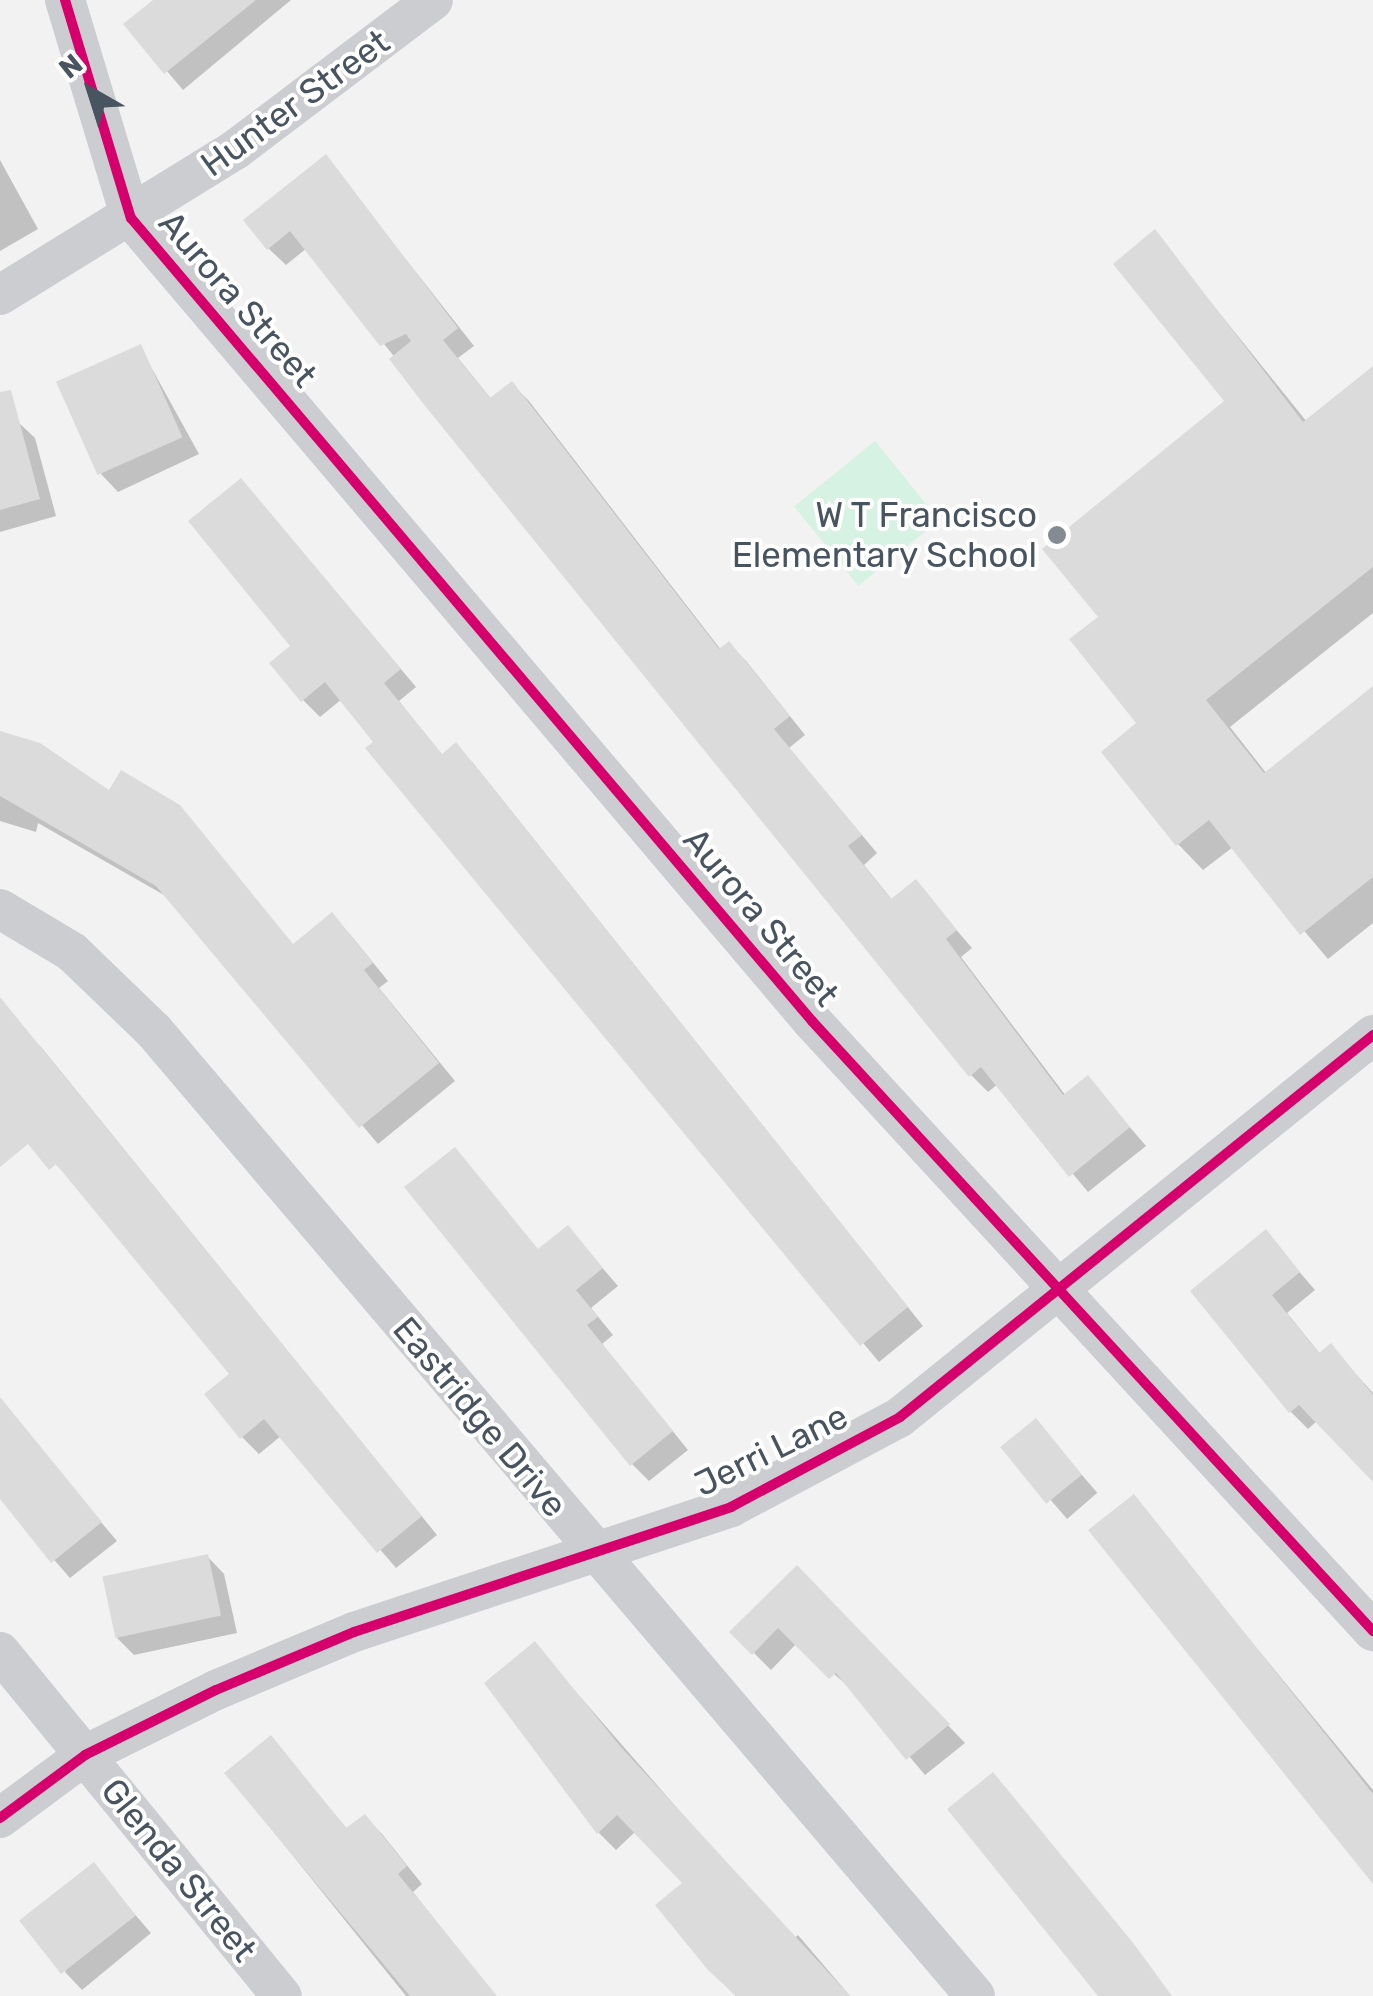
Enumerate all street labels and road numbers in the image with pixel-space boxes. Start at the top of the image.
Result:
street label: Hunter Street [192,20,398,186]
street label: Aurora Street [150,202,326,396]
street label: Aurora Street [674,819,848,1015]
street label: Eastridge Drive [384,1309,576,1525]
street label: Jerri Lane [688,1395,854,1505]
street label: Glenda Street [92,1770,266,1970]

